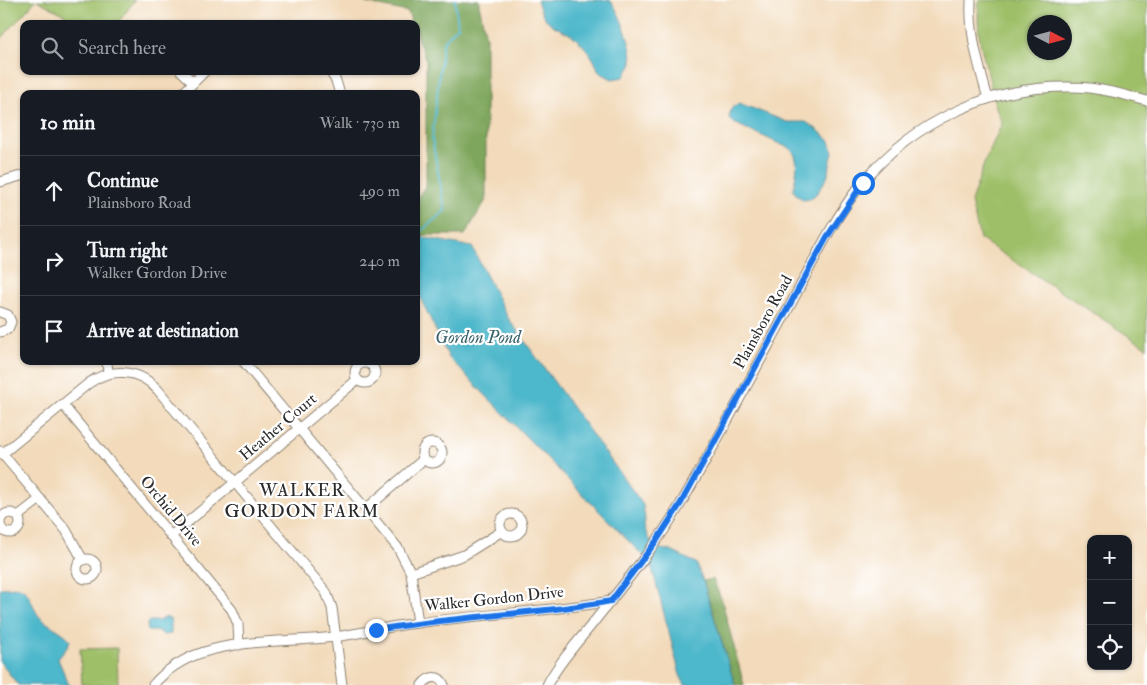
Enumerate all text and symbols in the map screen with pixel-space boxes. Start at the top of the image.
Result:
north arrow [1027,15,1072,60]
search box [20,20,420,75]
icon: search [38,34,66,62]
text: Search here [78,36,166,60]
text: 10 min [40,109,95,136]
text: Walk · 730 m [319,113,400,133]
text: Continue [87,169,158,193]
route start [852,172,875,195]
icon: ahead [40,177,68,205]
text: 490 m [359,181,400,201]
text: Plainsboro Road [87,193,191,213]
text: Turn right [87,239,167,263]
icon: right [40,247,68,275]
text: 240 m [359,251,400,271]
text: Walker Gordon Drive [87,263,227,283]
street label: Plainsboro Road [729,272,797,372]
icon: arrive [40,317,68,345]
text: Arrive at destination [87,319,239,343]
water label: Gordon Pond [435,326,522,349]
street label: Heather Court [235,389,321,465]
street label: Orchid Drive [136,472,206,551]
district label: WALKER GORDON FARM [225,479,379,523]
map controls [1087,535,1132,670]
button: + [1087,535,1132,580]
button: − [1087,580,1132,625]
street label: Walker Gordon Drive [422,582,565,616]
route end [365,619,388,642]
button: locate [1087,625,1132,670]

